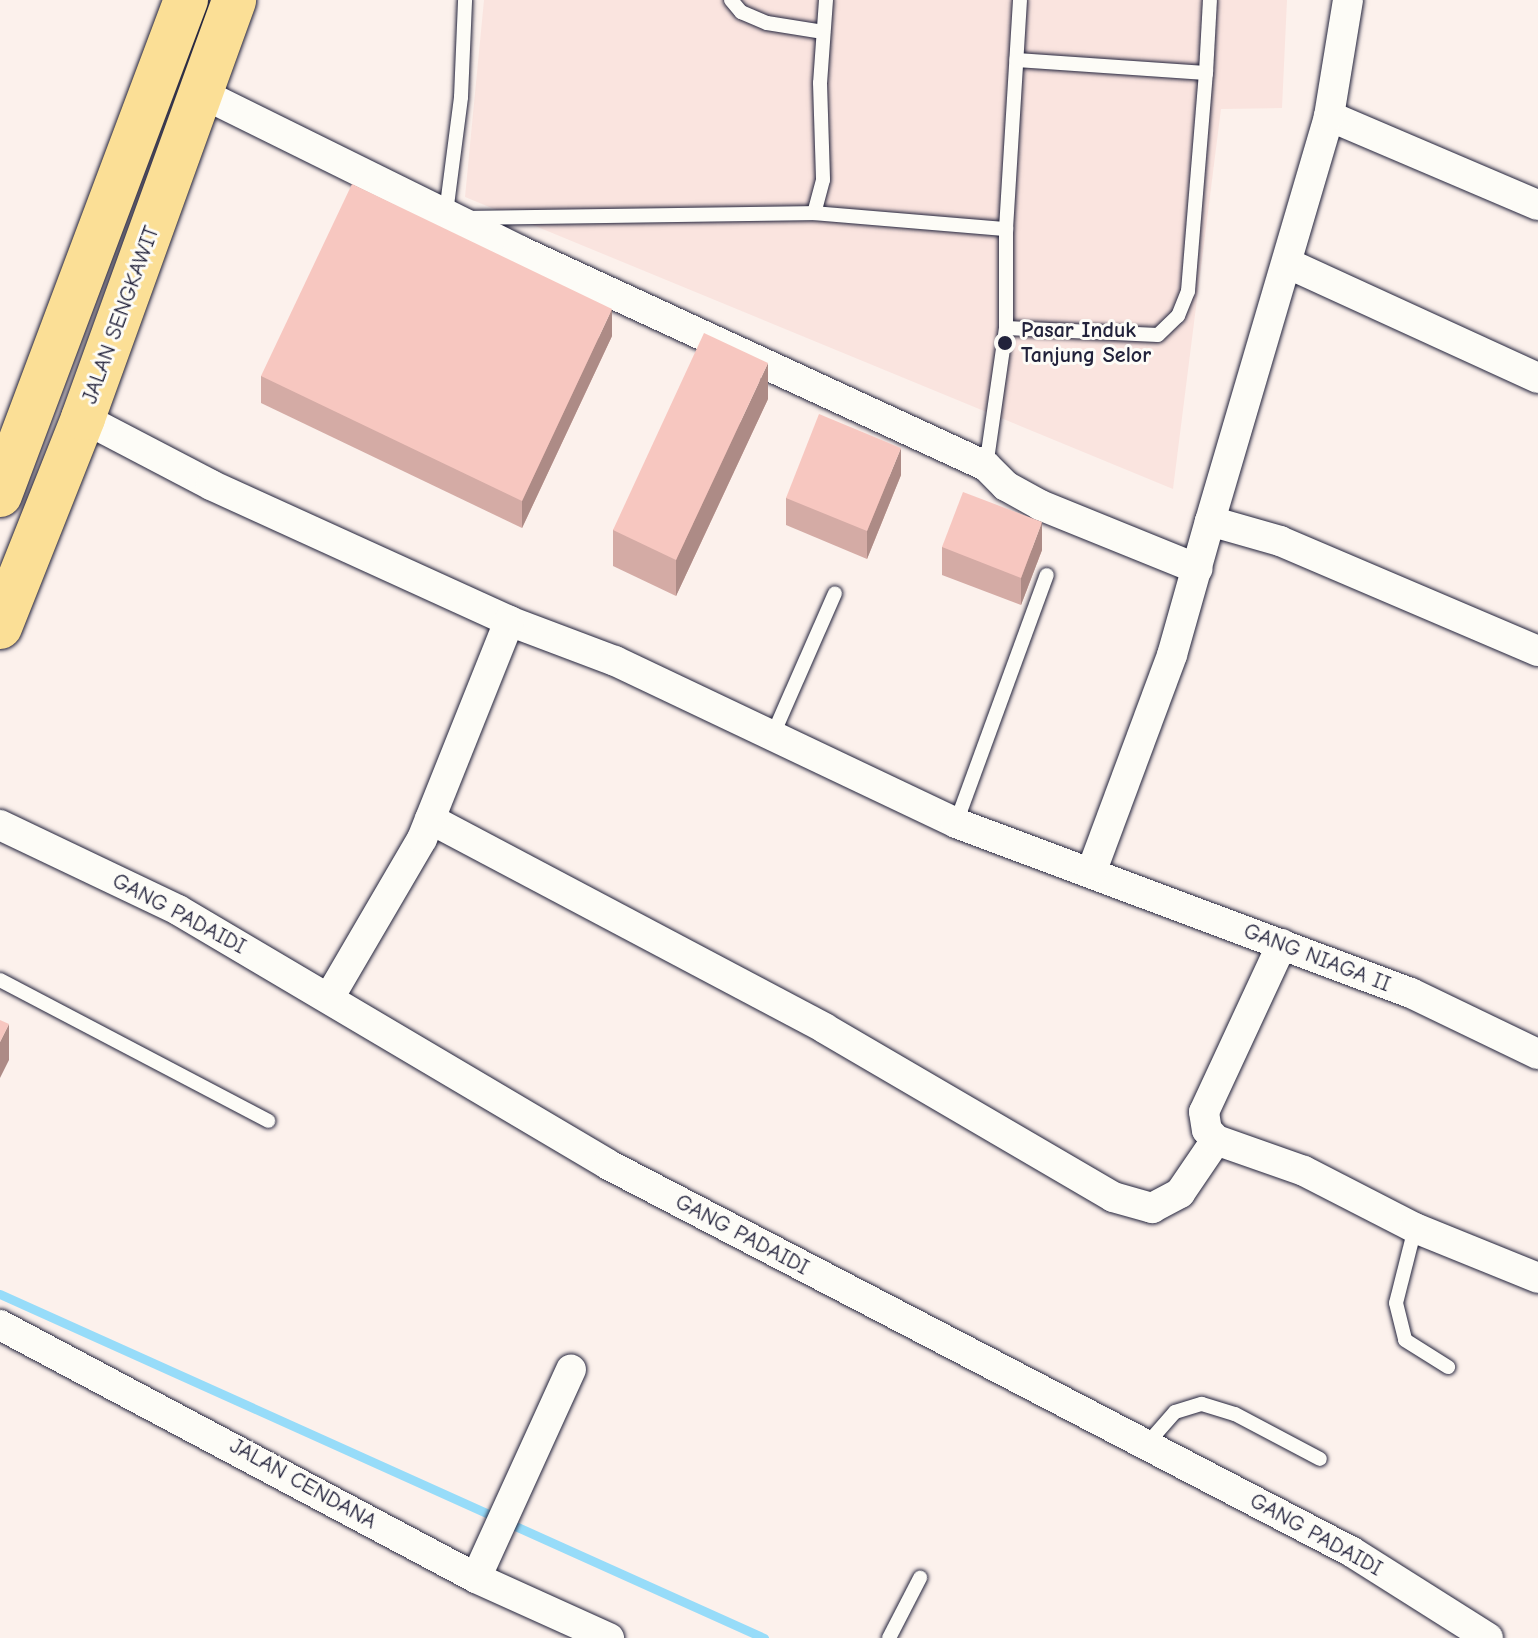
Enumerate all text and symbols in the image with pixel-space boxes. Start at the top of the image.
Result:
street label: JALAN SENGKAWIT [77,222,165,408]
place label: Pasar Induk Tanjung Selor [1021,317,1151,368]
marker: Pasar Induk Tanjung Selor [996,334,1014,352]
street label: GANG PADAIDI [108,868,250,960]
street label: GANG NIAGA II [1240,918,1394,998]
street label: GANG PADAIDI [671,1189,813,1281]
street label: JALAN CENDANA [225,1433,381,1535]
street label: GANG PADAIDI [1245,1488,1387,1582]

